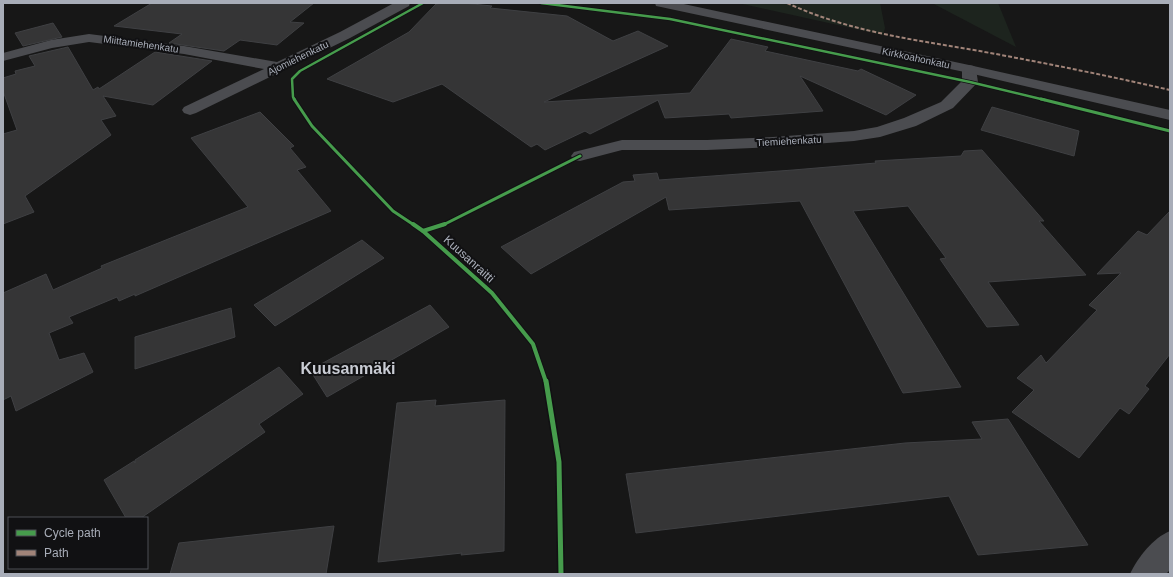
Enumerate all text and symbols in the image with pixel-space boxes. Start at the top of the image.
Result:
street label: Miittamiehenkatu [103,33,179,55]
street label: Ajomiehenkatu [266,39,330,77]
street label: Kirkkoahonkatu [881,45,951,71]
street label: Tiemiehenkatu [756,134,822,148]
street label: Kuusanraitti [441,233,497,285]
district label: Kuusanmäki [300,360,396,377]
legend [8,517,148,569]
text: Cycle path [44,526,101,540]
text: Path [44,546,69,560]

